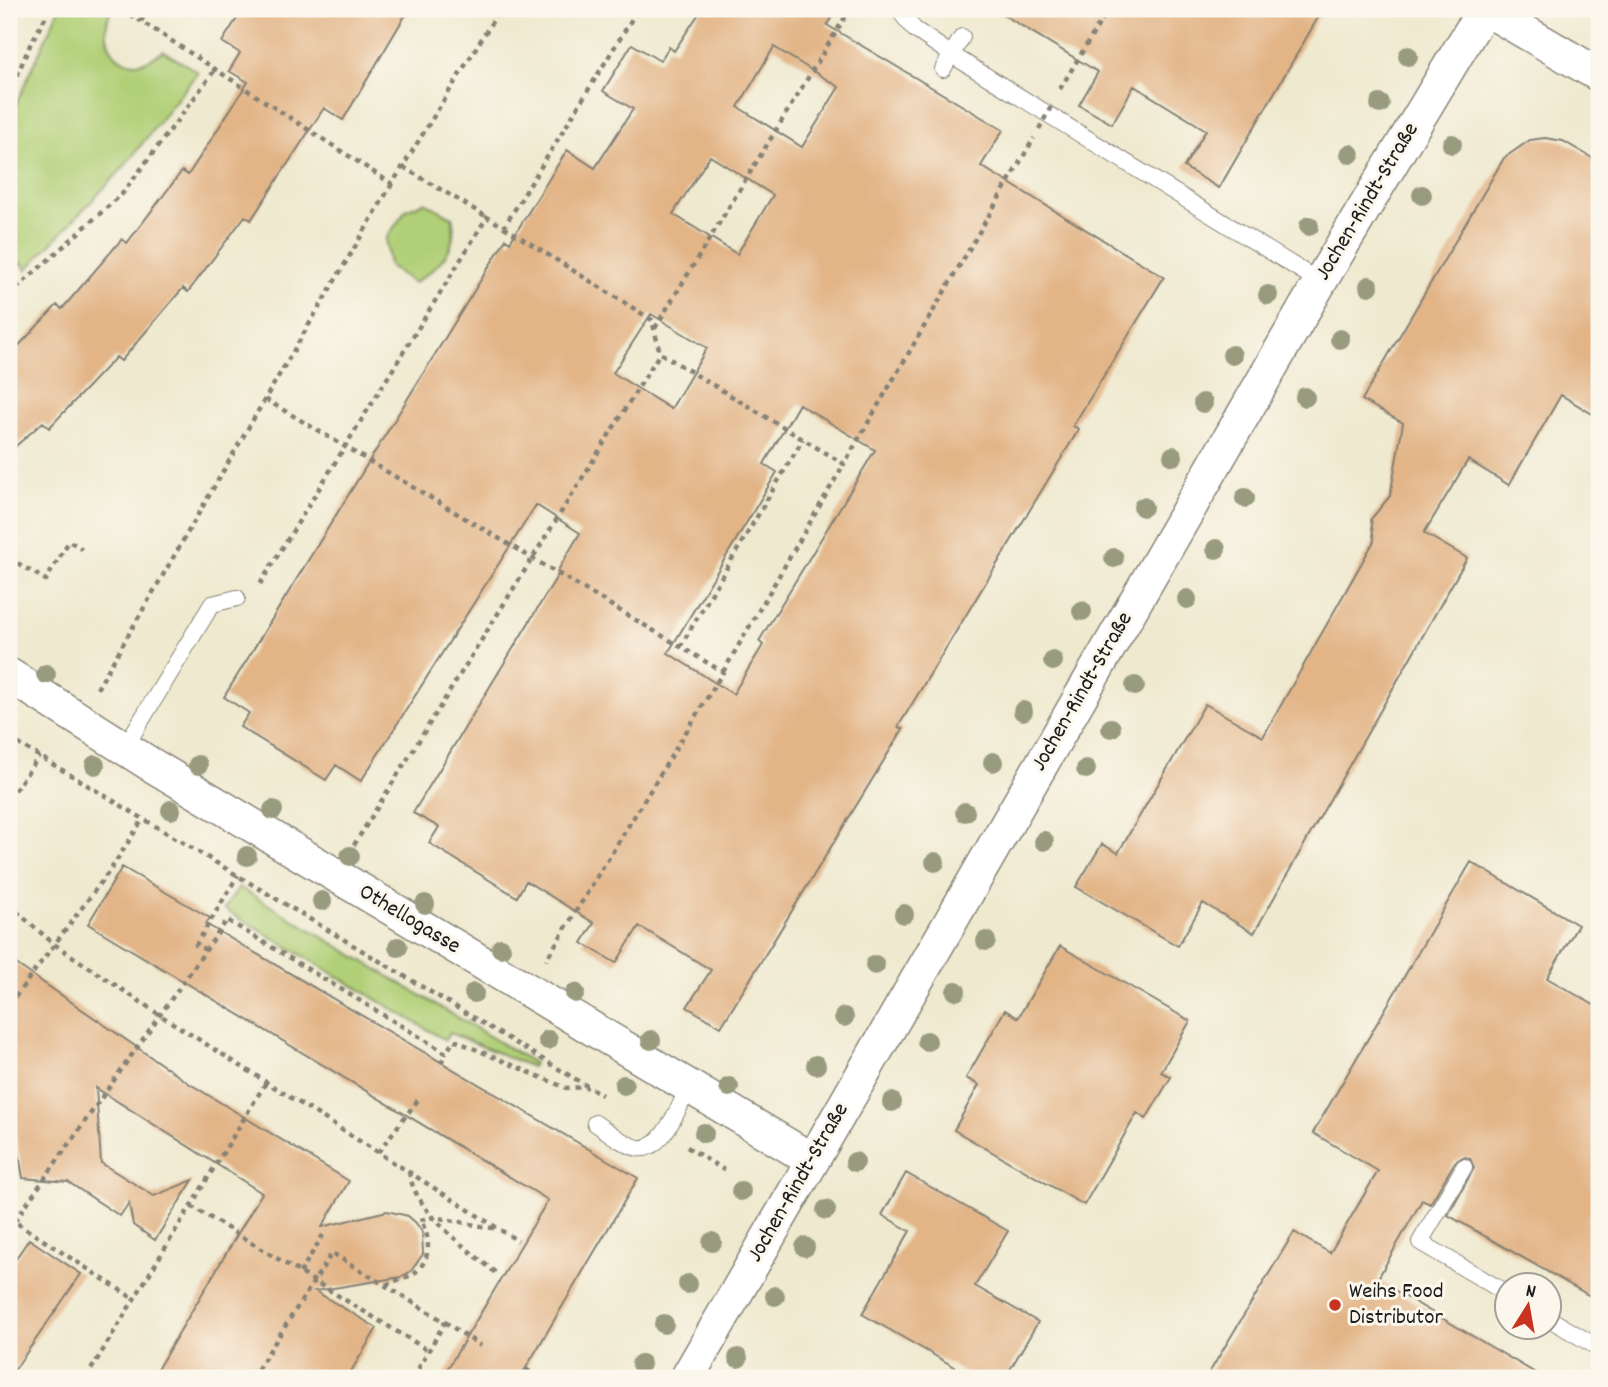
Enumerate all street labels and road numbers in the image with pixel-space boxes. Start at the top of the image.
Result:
street label: Jochen-Rindt-Straße [1308,117,1428,287]
street label: Jochen-Rindt-Straße [1024,606,1142,778]
street label: Othellogasse [352,877,466,963]
street label: Jochen-Rindt-Straße [740,1097,858,1269]

